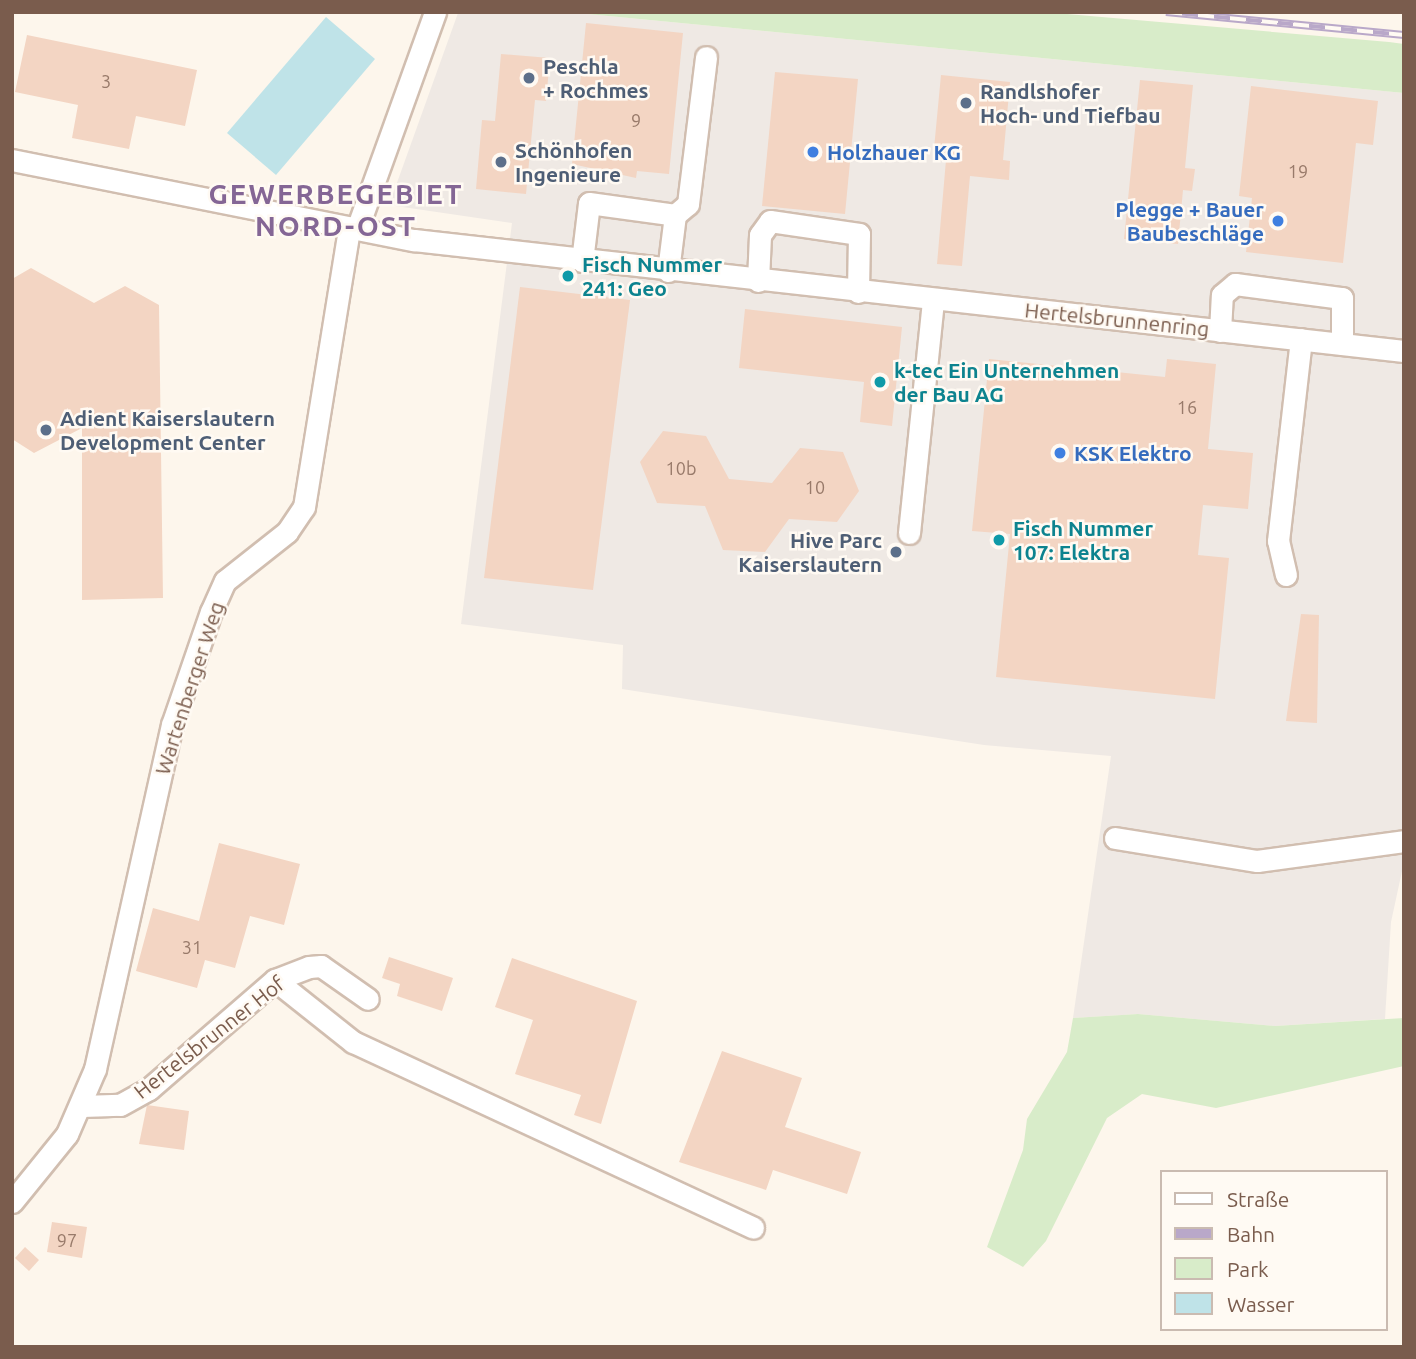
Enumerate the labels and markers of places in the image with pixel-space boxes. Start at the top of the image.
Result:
place label: Peschla + Rochmes [543,53,649,103]
marker: Peschla + Rochmes [521,70,537,86]
place label: Randlshofer Hoch- und Tiefbau [980,78,1160,128]
marker: Randlshofer Hoch- und Tiefbau [958,95,974,111]
place label: Schönhofen Ingenieure [515,137,632,187]
place label: Holzhauer KG [827,139,961,165]
marker: Holzhauer KG [805,144,821,160]
marker: Schönhofen Ingenieure [493,154,509,170]
place label: Plegge + Bauer Baubeschläge [1115,196,1264,246]
marker: Plegge + Bauer Baubeschläge [1270,213,1286,229]
place label: Fisch Nummer 241: Geo [582,251,722,301]
marker: Fisch Nummer 241: Geo [560,268,576,284]
place label: k-tec Ein Unternehmen der Bau AG [894,357,1119,407]
marker: k-tec Ein Unternehmen der Bau AG [872,374,888,390]
place label: Adient Kaiserslautern Development Center [60,405,275,455]
marker: Adient Kaiserslautern Development Center [38,422,54,438]
place label: KSK Elektro [1074,440,1192,466]
marker: KSK Elektro [1052,445,1068,461]
place label: Fisch Nummer 107: Elektra [1013,515,1153,565]
place label: Hive Parc Kaiserslautern [738,527,882,577]
marker: Fisch Nummer 107: Elektra [991,532,1007,548]
marker: Hive Parc Kaiserslautern [888,544,904,560]

